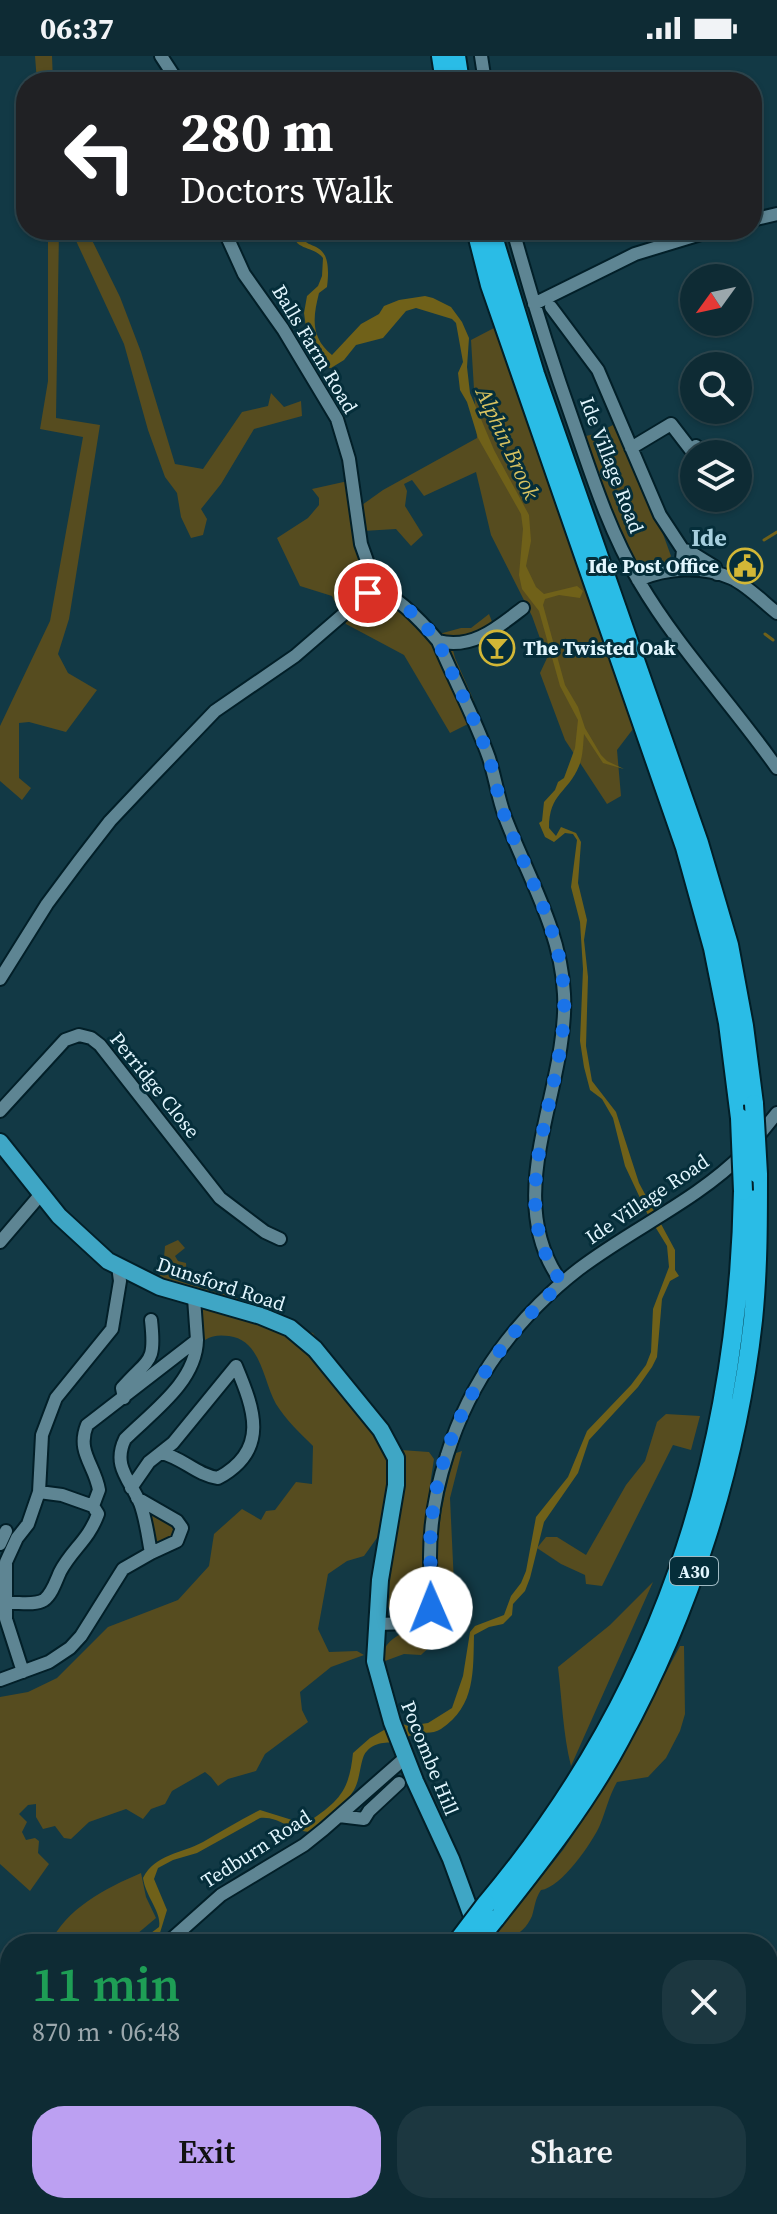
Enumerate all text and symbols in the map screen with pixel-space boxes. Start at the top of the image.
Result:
text: 06:37 [40,8,114,49]
text: 280 m [180,93,334,170]
icon: left [48,104,152,208]
text: Doctors Walk [180,166,393,215]
north arrow [680,264,752,336]
map controls [680,264,752,512]
street label: Balls Farm Road [266,280,365,419]
button: search [680,352,752,424]
water label: Alphin Brook [468,380,547,505]
street label: Ide Village Road [573,393,651,538]
button: layers [680,440,752,512]
district label: Ide [691,521,727,554]
public building icon: Ide Post Office [726,547,764,585]
place label: Ide Post Office [588,552,719,580]
pin [334,559,402,627]
icon: arrive [346,571,390,615]
bar icon: The Twisted Oak [478,629,516,667]
place label: The Twisted Oak [523,634,676,662]
street label: Perridge Close [104,1026,206,1144]
street label: Ide Village Road [580,1147,715,1251]
street label: Dunsford Road [153,1250,290,1318]
road number: A30 [670,1557,718,1585]
position arrow [389,1566,473,1650]
street label: Pocombe Hill [394,1697,466,1819]
street label: Tedburn Road [196,1803,317,1895]
text: 11 min [32,1951,180,2017]
button: close [662,1960,746,2044]
text: 870 m · 06:48 [32,2014,180,2050]
button: Exit [32,2106,381,2198]
button: Share [397,2106,746,2198]

